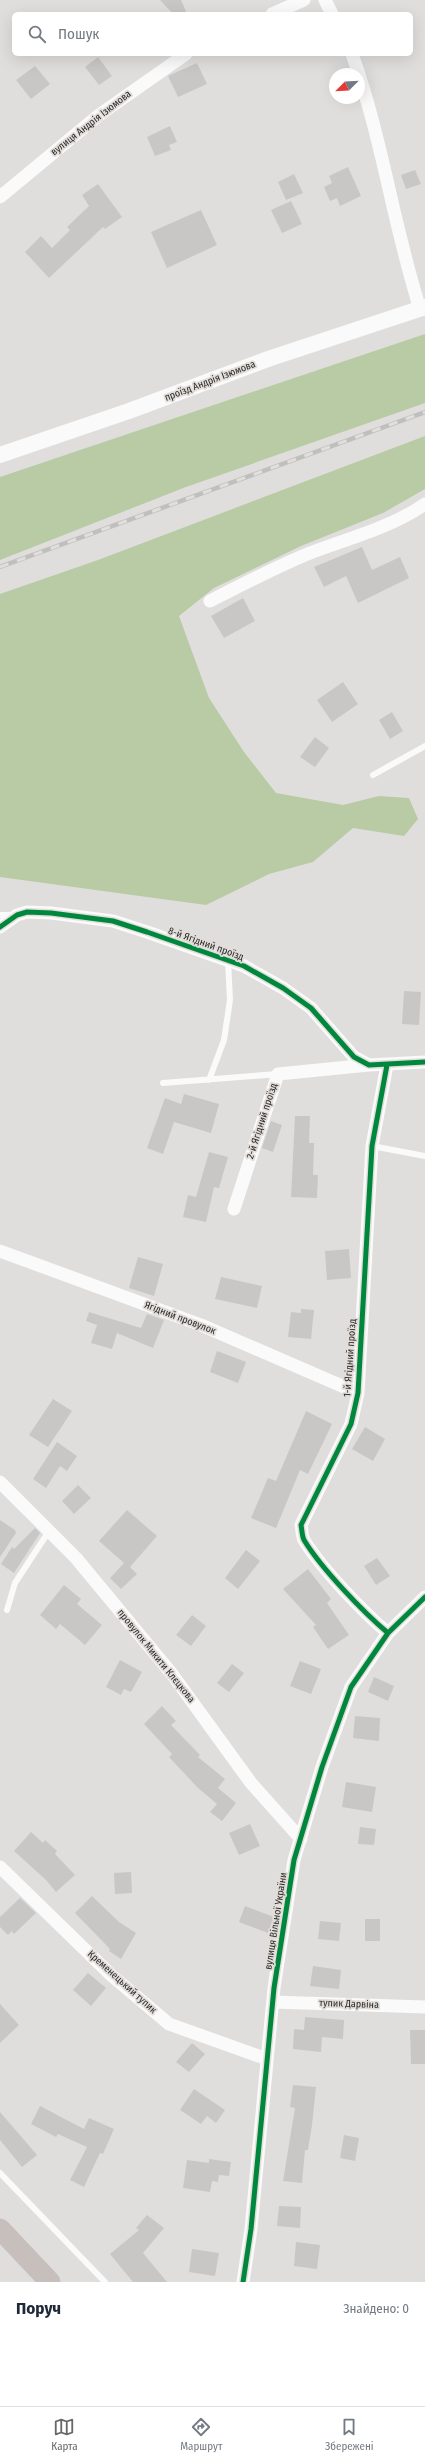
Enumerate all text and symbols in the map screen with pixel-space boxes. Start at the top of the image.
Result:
search box [12,12,413,56]
icon: search [26,23,48,45]
text: Пошук [58,25,99,43]
north arrow [329,68,365,104]
street label: вулиця Андрія Ізюмова [48,87,134,158]
street label: проїзд Андрія Ізюмова [163,357,257,404]
street label: 8-й Ягідний проїзд [167,924,246,963]
street label: 2-й Ягідний проїзд [243,1081,280,1160]
street label: Ягідний провулок [143,1298,218,1337]
street label: 1-й Ягідний проїзд [340,1318,359,1398]
street label: провулок Микити Клєцкова [115,1607,197,1705]
street label: вулиця Вільної України [261,1871,290,1970]
street label: Кременецький тупик [85,1948,159,2016]
street label: тупик Дарвіна [319,1996,379,2011]
text: Поруч [16,2298,61,2319]
text: Знайдено: 0 [343,2301,409,2316]
tab: Карта [51,2416,78,2453]
tab: Маршрут [180,2416,222,2453]
tab: Збережені [325,2416,374,2453]

